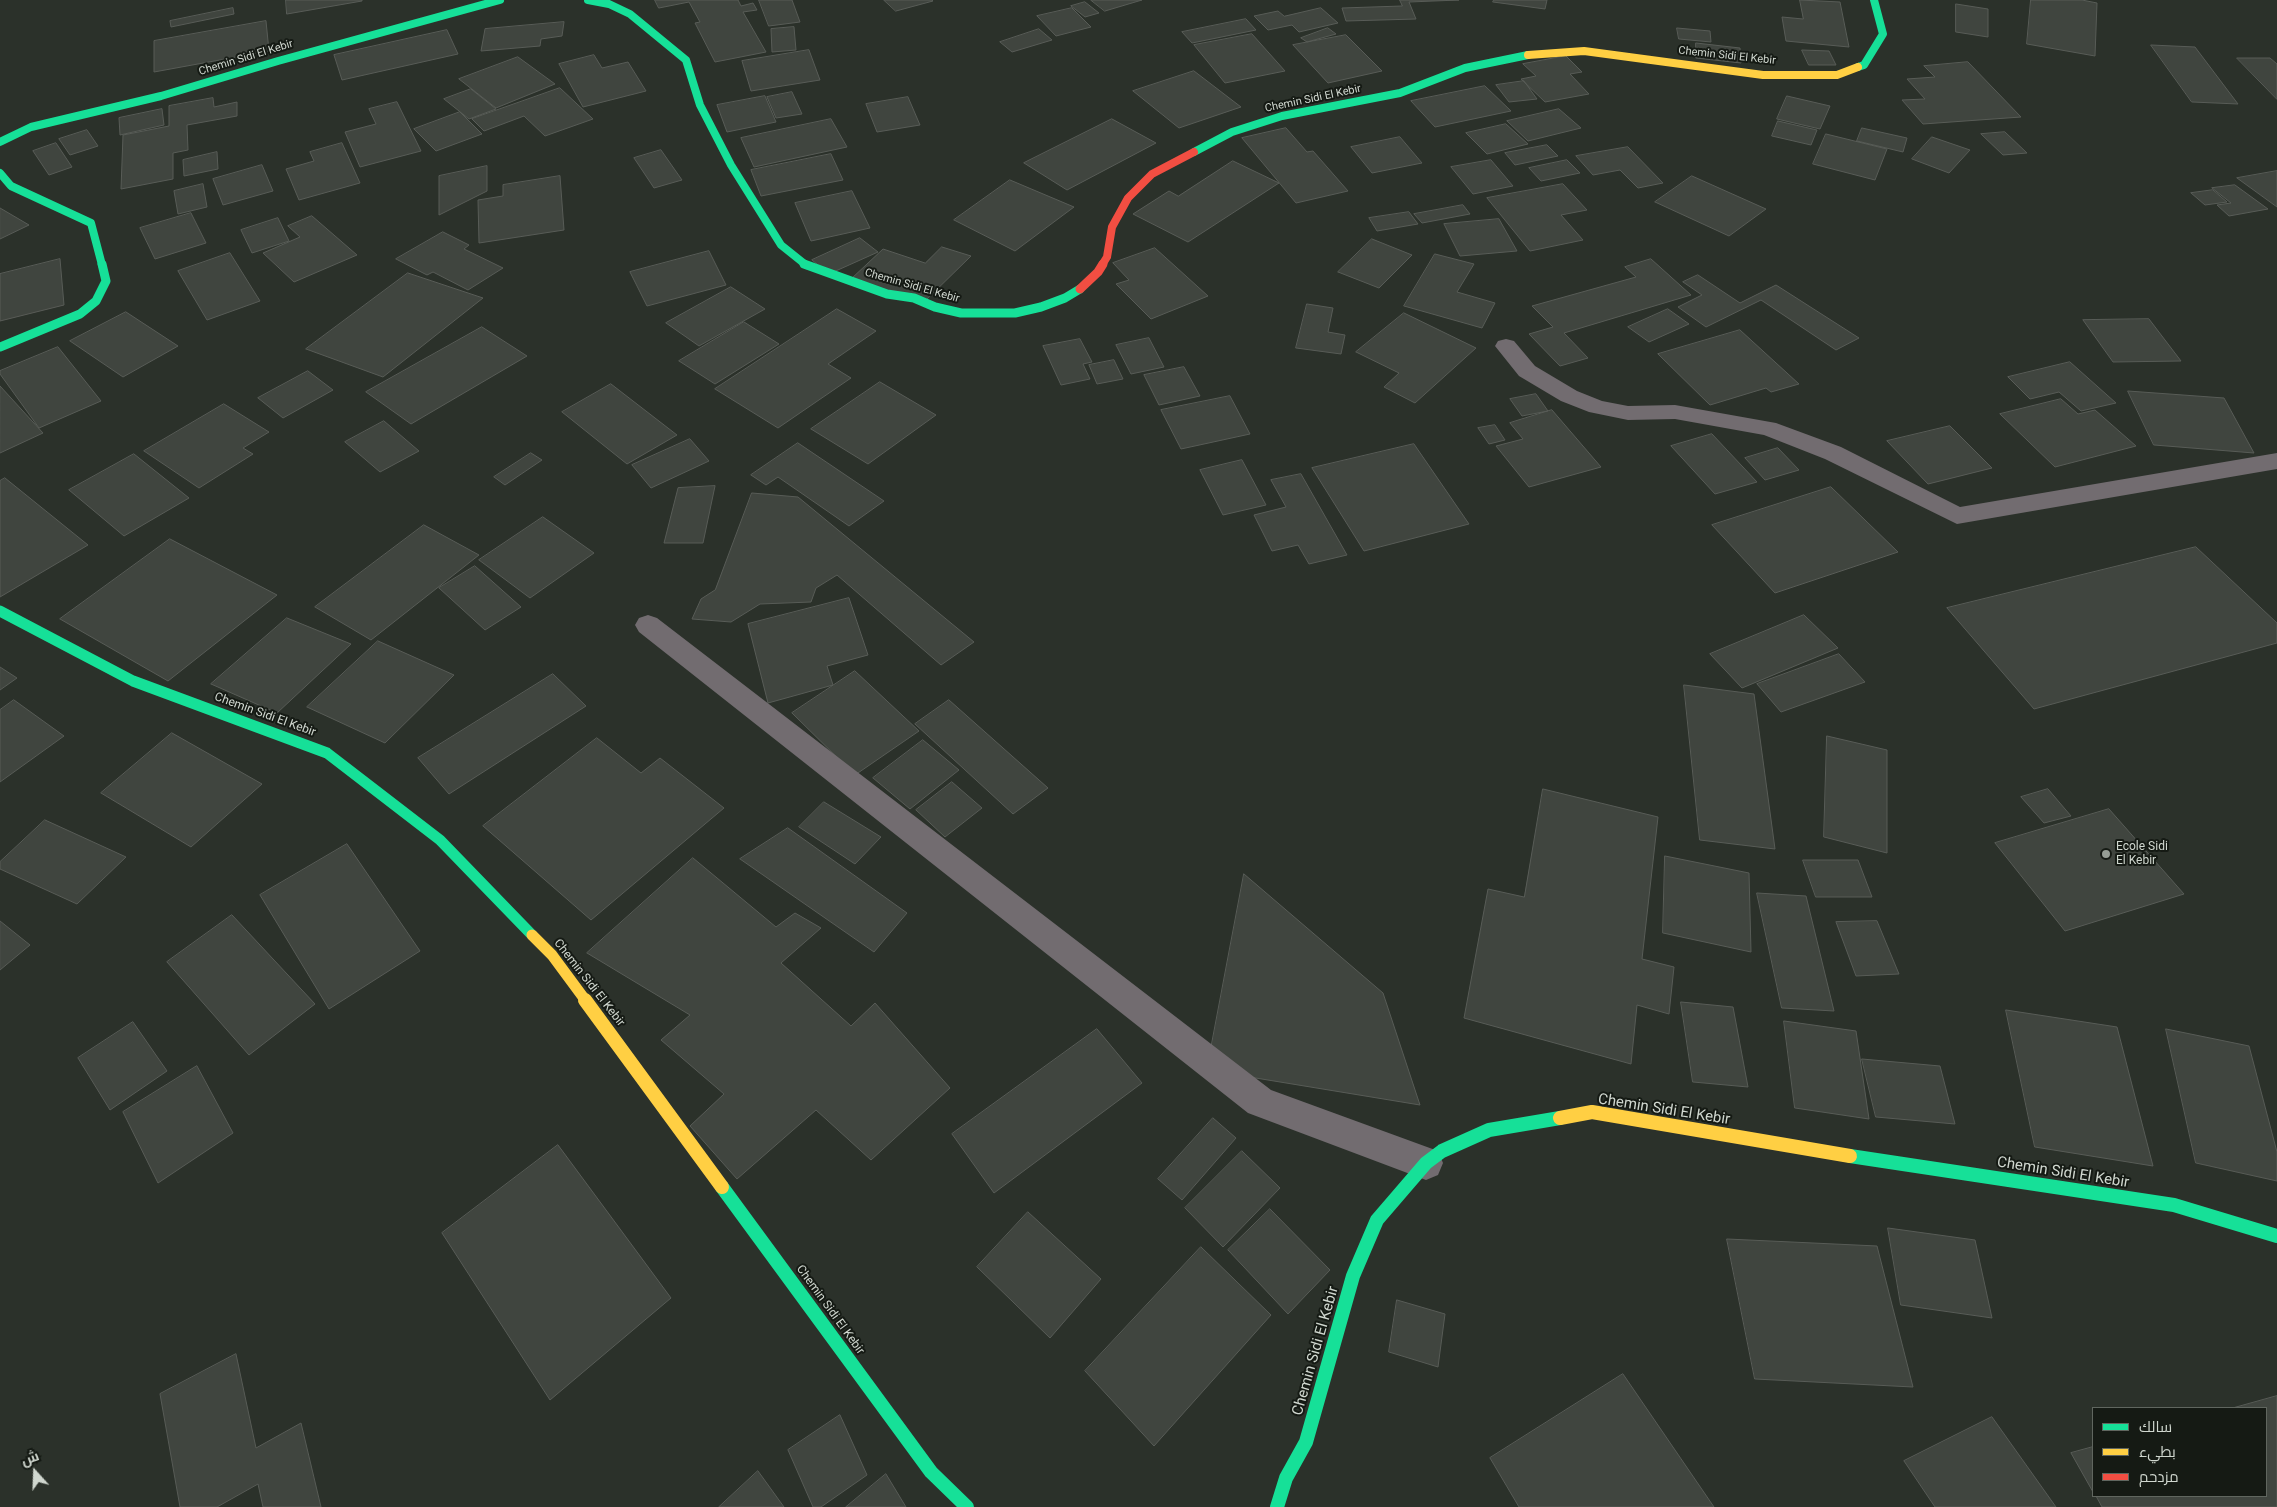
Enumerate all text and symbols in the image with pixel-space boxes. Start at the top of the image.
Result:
street label: Chemin Sidi El Kebir [197,37,295,79]
street label: Chemin Sidi El Kebir [1678,44,1776,68]
street label: Chemin Sidi El Kebir [1264,82,1362,116]
street label: Chemin Sidi El Kebir [863,266,961,306]
street label: Chemin Sidi El Kebir [212,690,318,740]
place label: Ecole Sidi El Kebir [2116,840,2168,868]
marker: Ecole Sidi El Kebir [2100,848,2112,860]
street label: Chemin Sidi El Kebir [550,937,628,1029]
street label: Chemin Sidi El Kebir [1597,1091,1731,1129]
street label: Chemin Sidi El Kebir [1996,1154,2130,1192]
street label: Chemin Sidi El Kebir [793,1263,867,1357]
street label: Chemin Sidi El Kebir [1289,1284,1343,1418]
legend [2092,1407,2267,1497]
text: سالك [2139,1418,2172,1436]
text: بطيء [2139,1443,2176,1461]
north arrow [10,1447,60,1497]
text: ش [19,1447,41,1468]
text: مزدحم [2139,1468,2179,1486]

